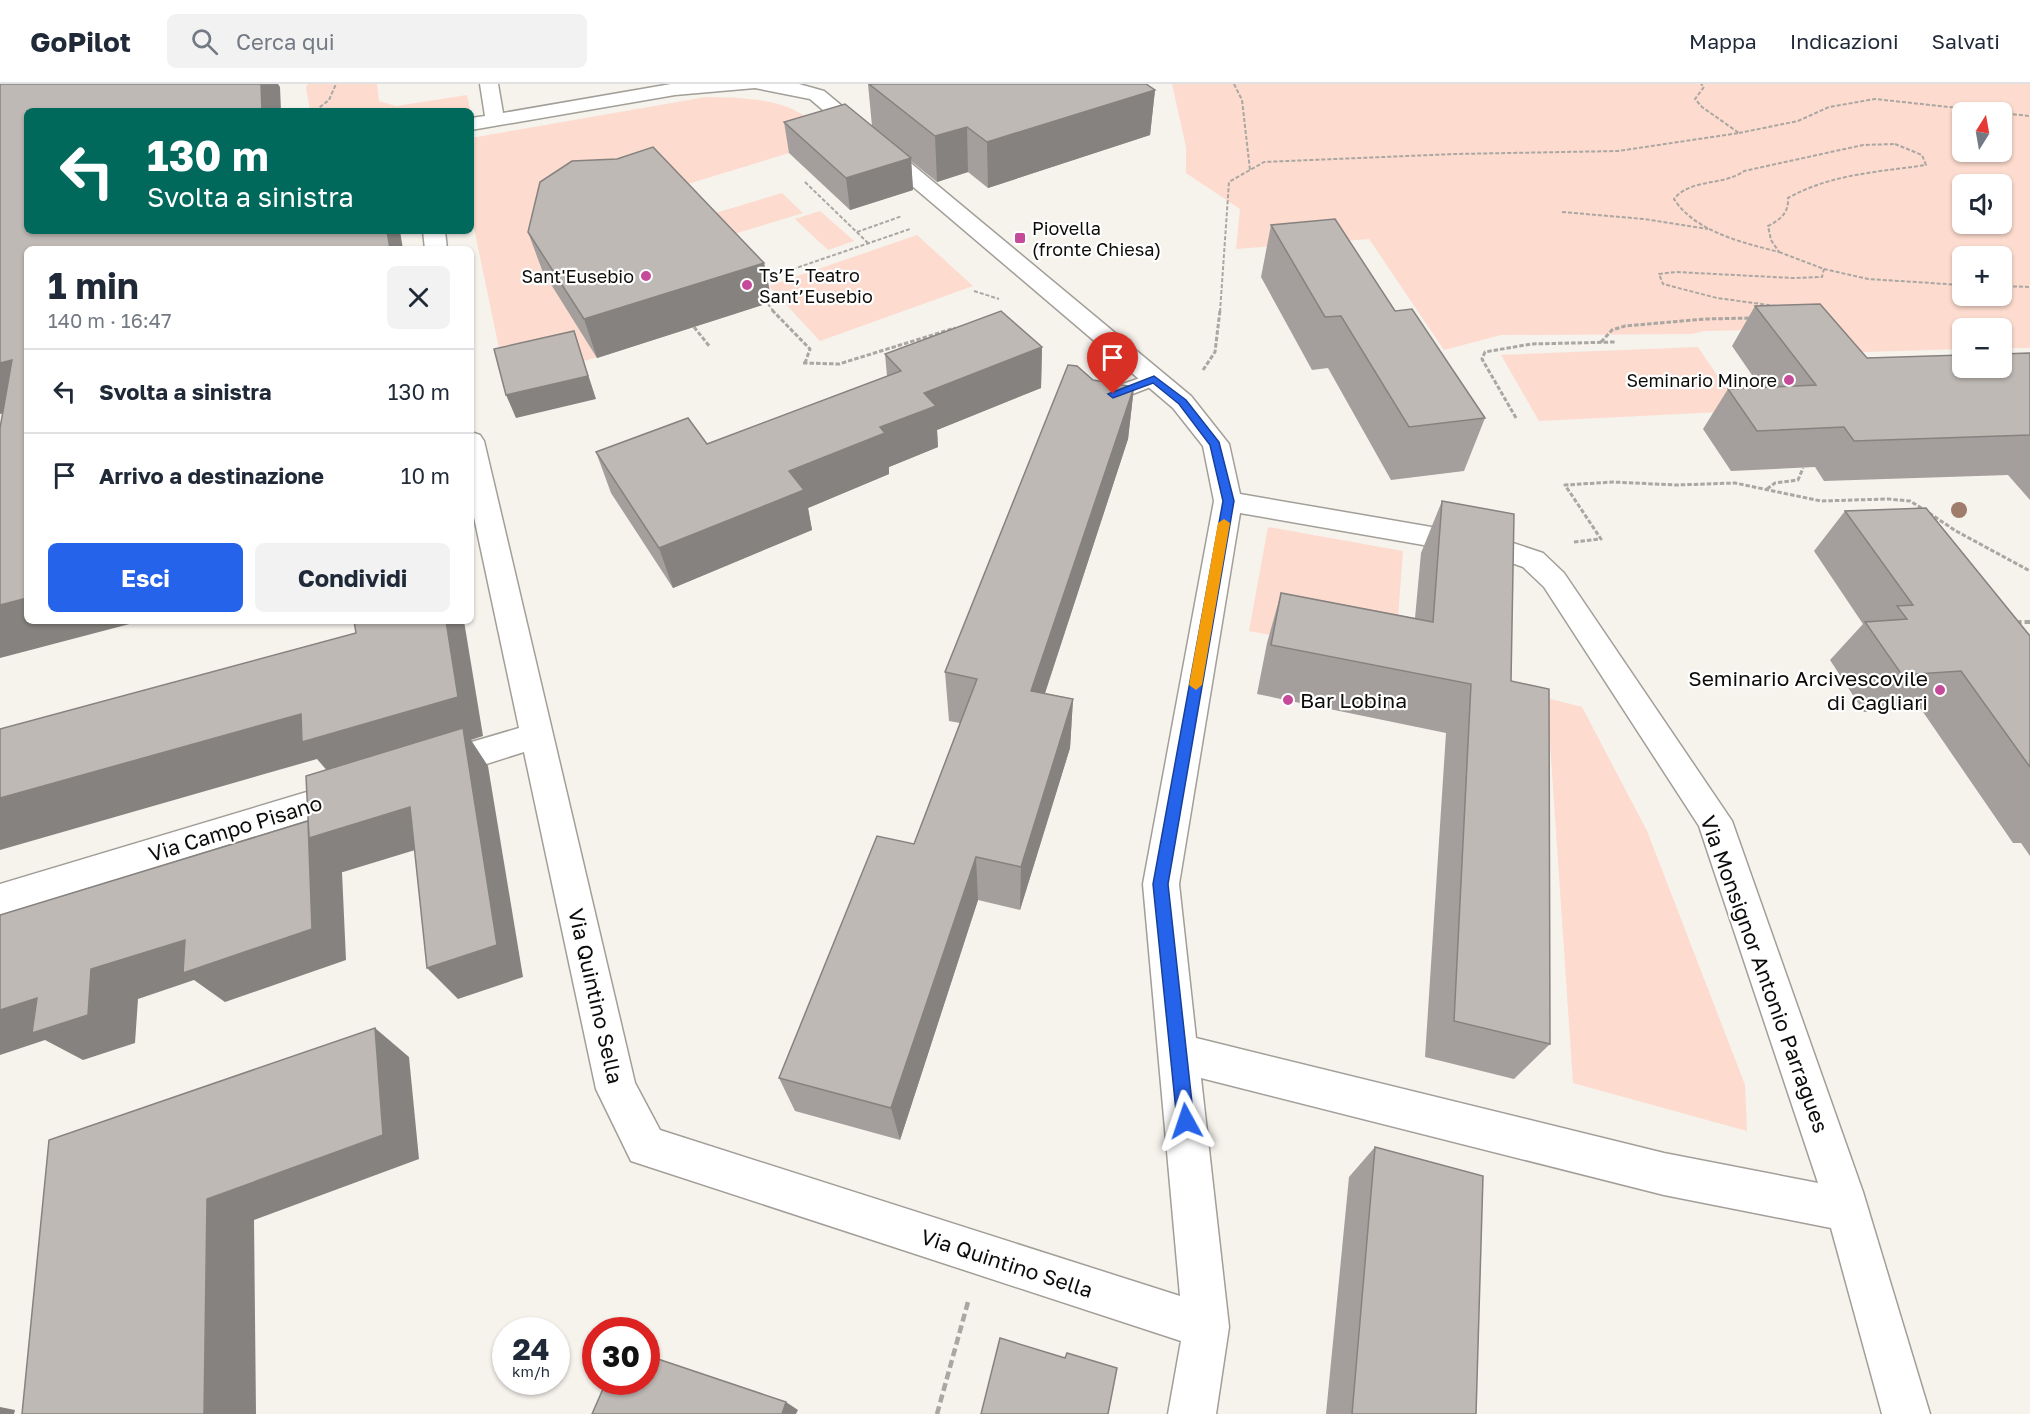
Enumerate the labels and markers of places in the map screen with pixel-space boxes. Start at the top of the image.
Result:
place label: Piovella (fronte Chiesa) [1032,217,1161,260]
marker: Piovella (fronte Chiesa) [1013,231,1027,245]
place label: Ts’E, Teatro Sant’Eusebio [759,264,873,307]
place label: Sant'Eusebio [522,265,634,287]
marker: Sant'Eusebio [639,269,653,283]
marker: Ts’E, Teatro Sant’Eusebio [740,278,754,292]
pin [1087,332,1138,394]
place label: Seminario Minore [1626,369,1777,391]
marker: Seminario Minore [1782,373,1796,387]
place label: Seminario Arcivescovile di Cagliari [1688,665,1928,715]
marker: Seminario Arcivescovile di Cagliari [1933,683,1947,697]
place label: Bar Lobina [1300,687,1407,713]
marker: Bar Lobina [1281,693,1295,707]

